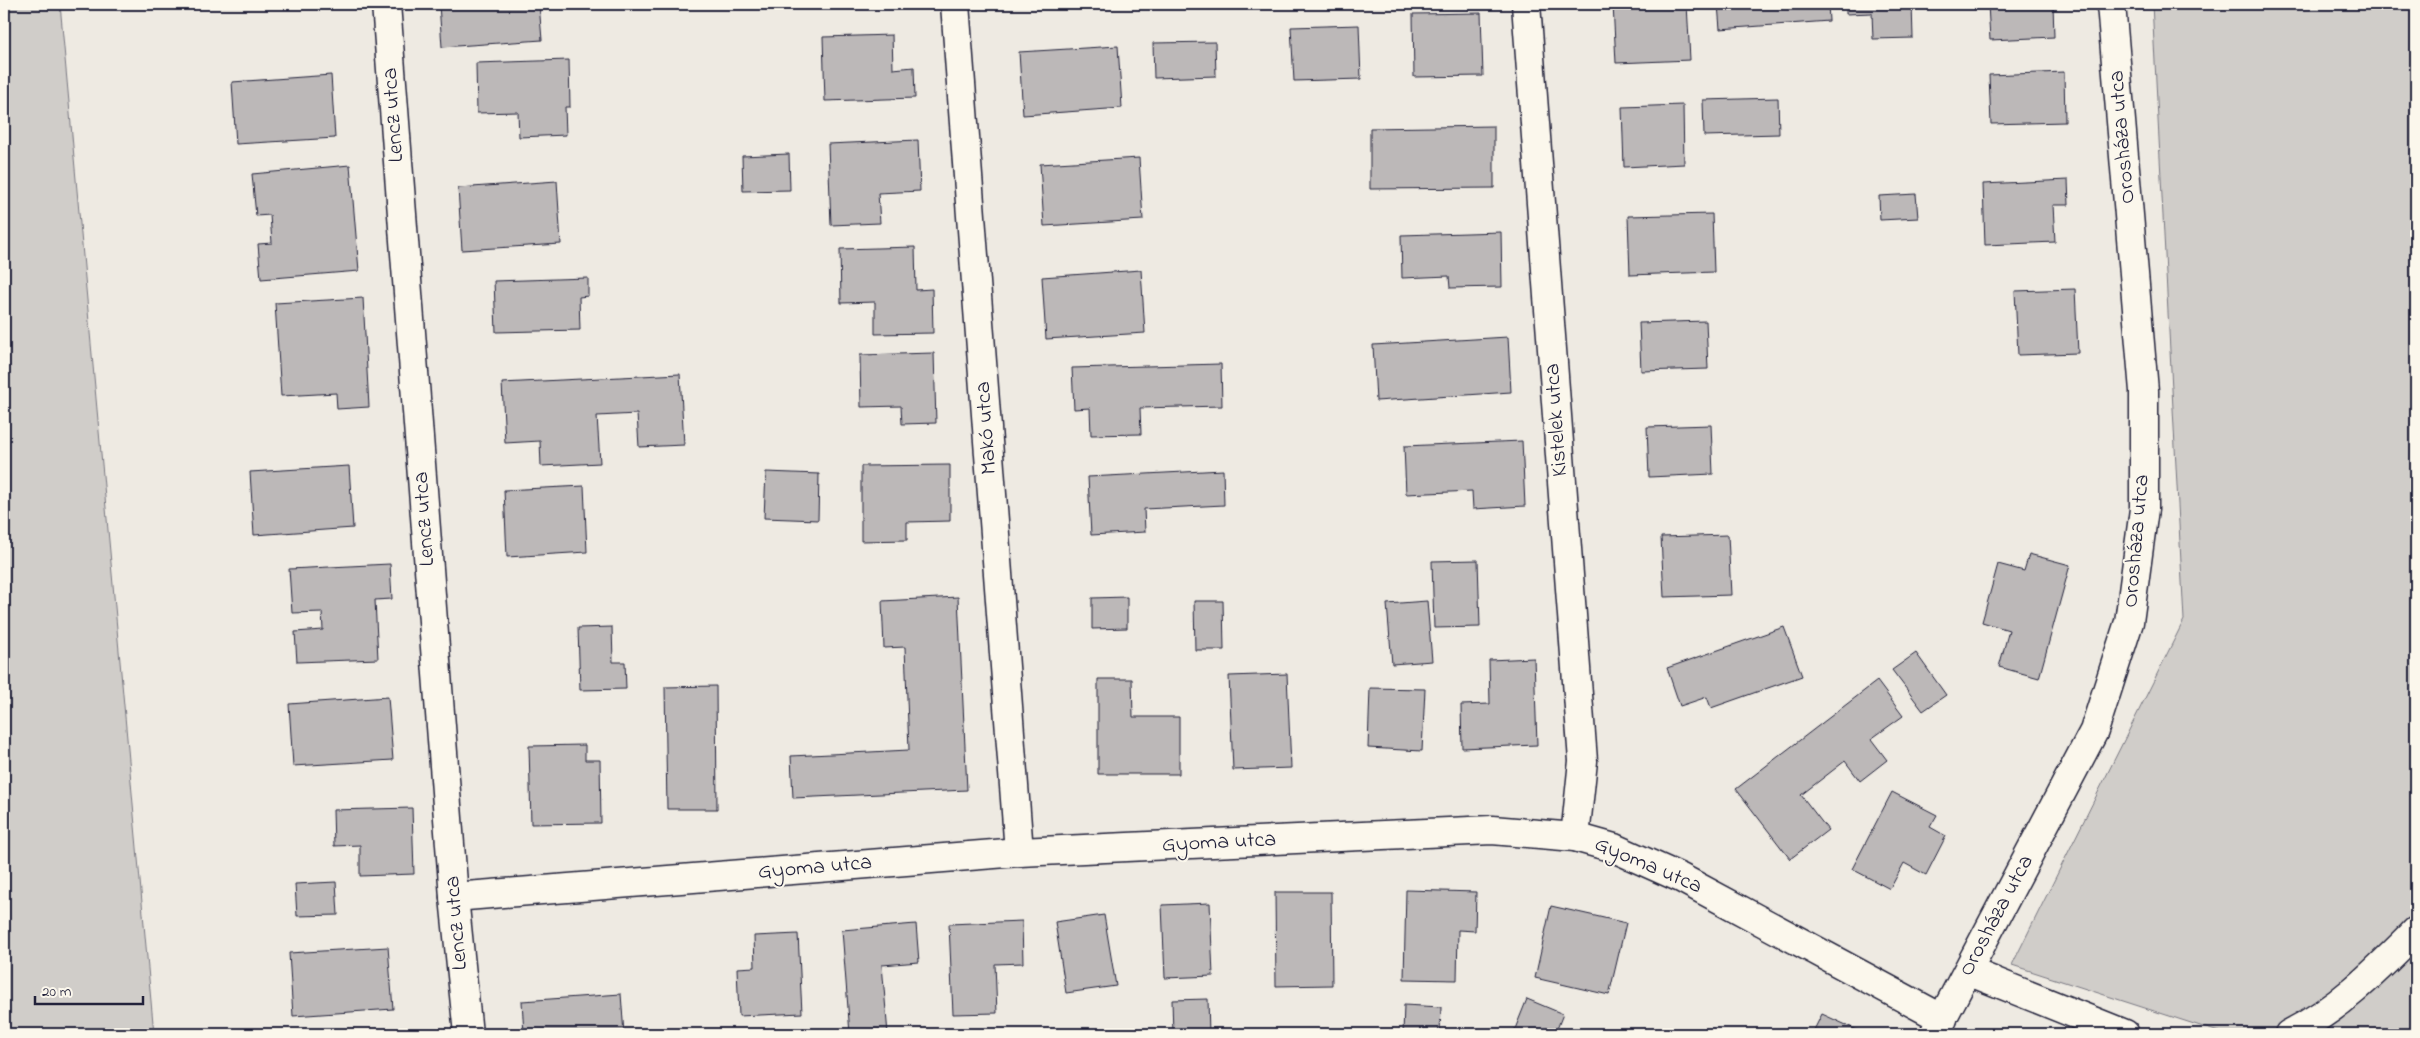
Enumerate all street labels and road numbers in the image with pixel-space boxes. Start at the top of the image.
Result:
street label: Lencz utca [375,67,413,163]
street label: Orosháza utca [2101,69,2145,205]
street label: Kistelek utca [1537,362,1577,478]
street label: Makó utca [968,380,1006,476]
street label: Lencz utca [406,471,444,567]
street label: Orosháza utca [2115,473,2159,609]
street label: Gyoma utca [1161,824,1277,863]
street label: Gyoma utca [1589,829,1707,904]
street label: Gyoma utca [757,847,873,890]
street label: Orosháza utca [1951,849,2043,983]
street label: Lencz utca [437,874,477,972]

